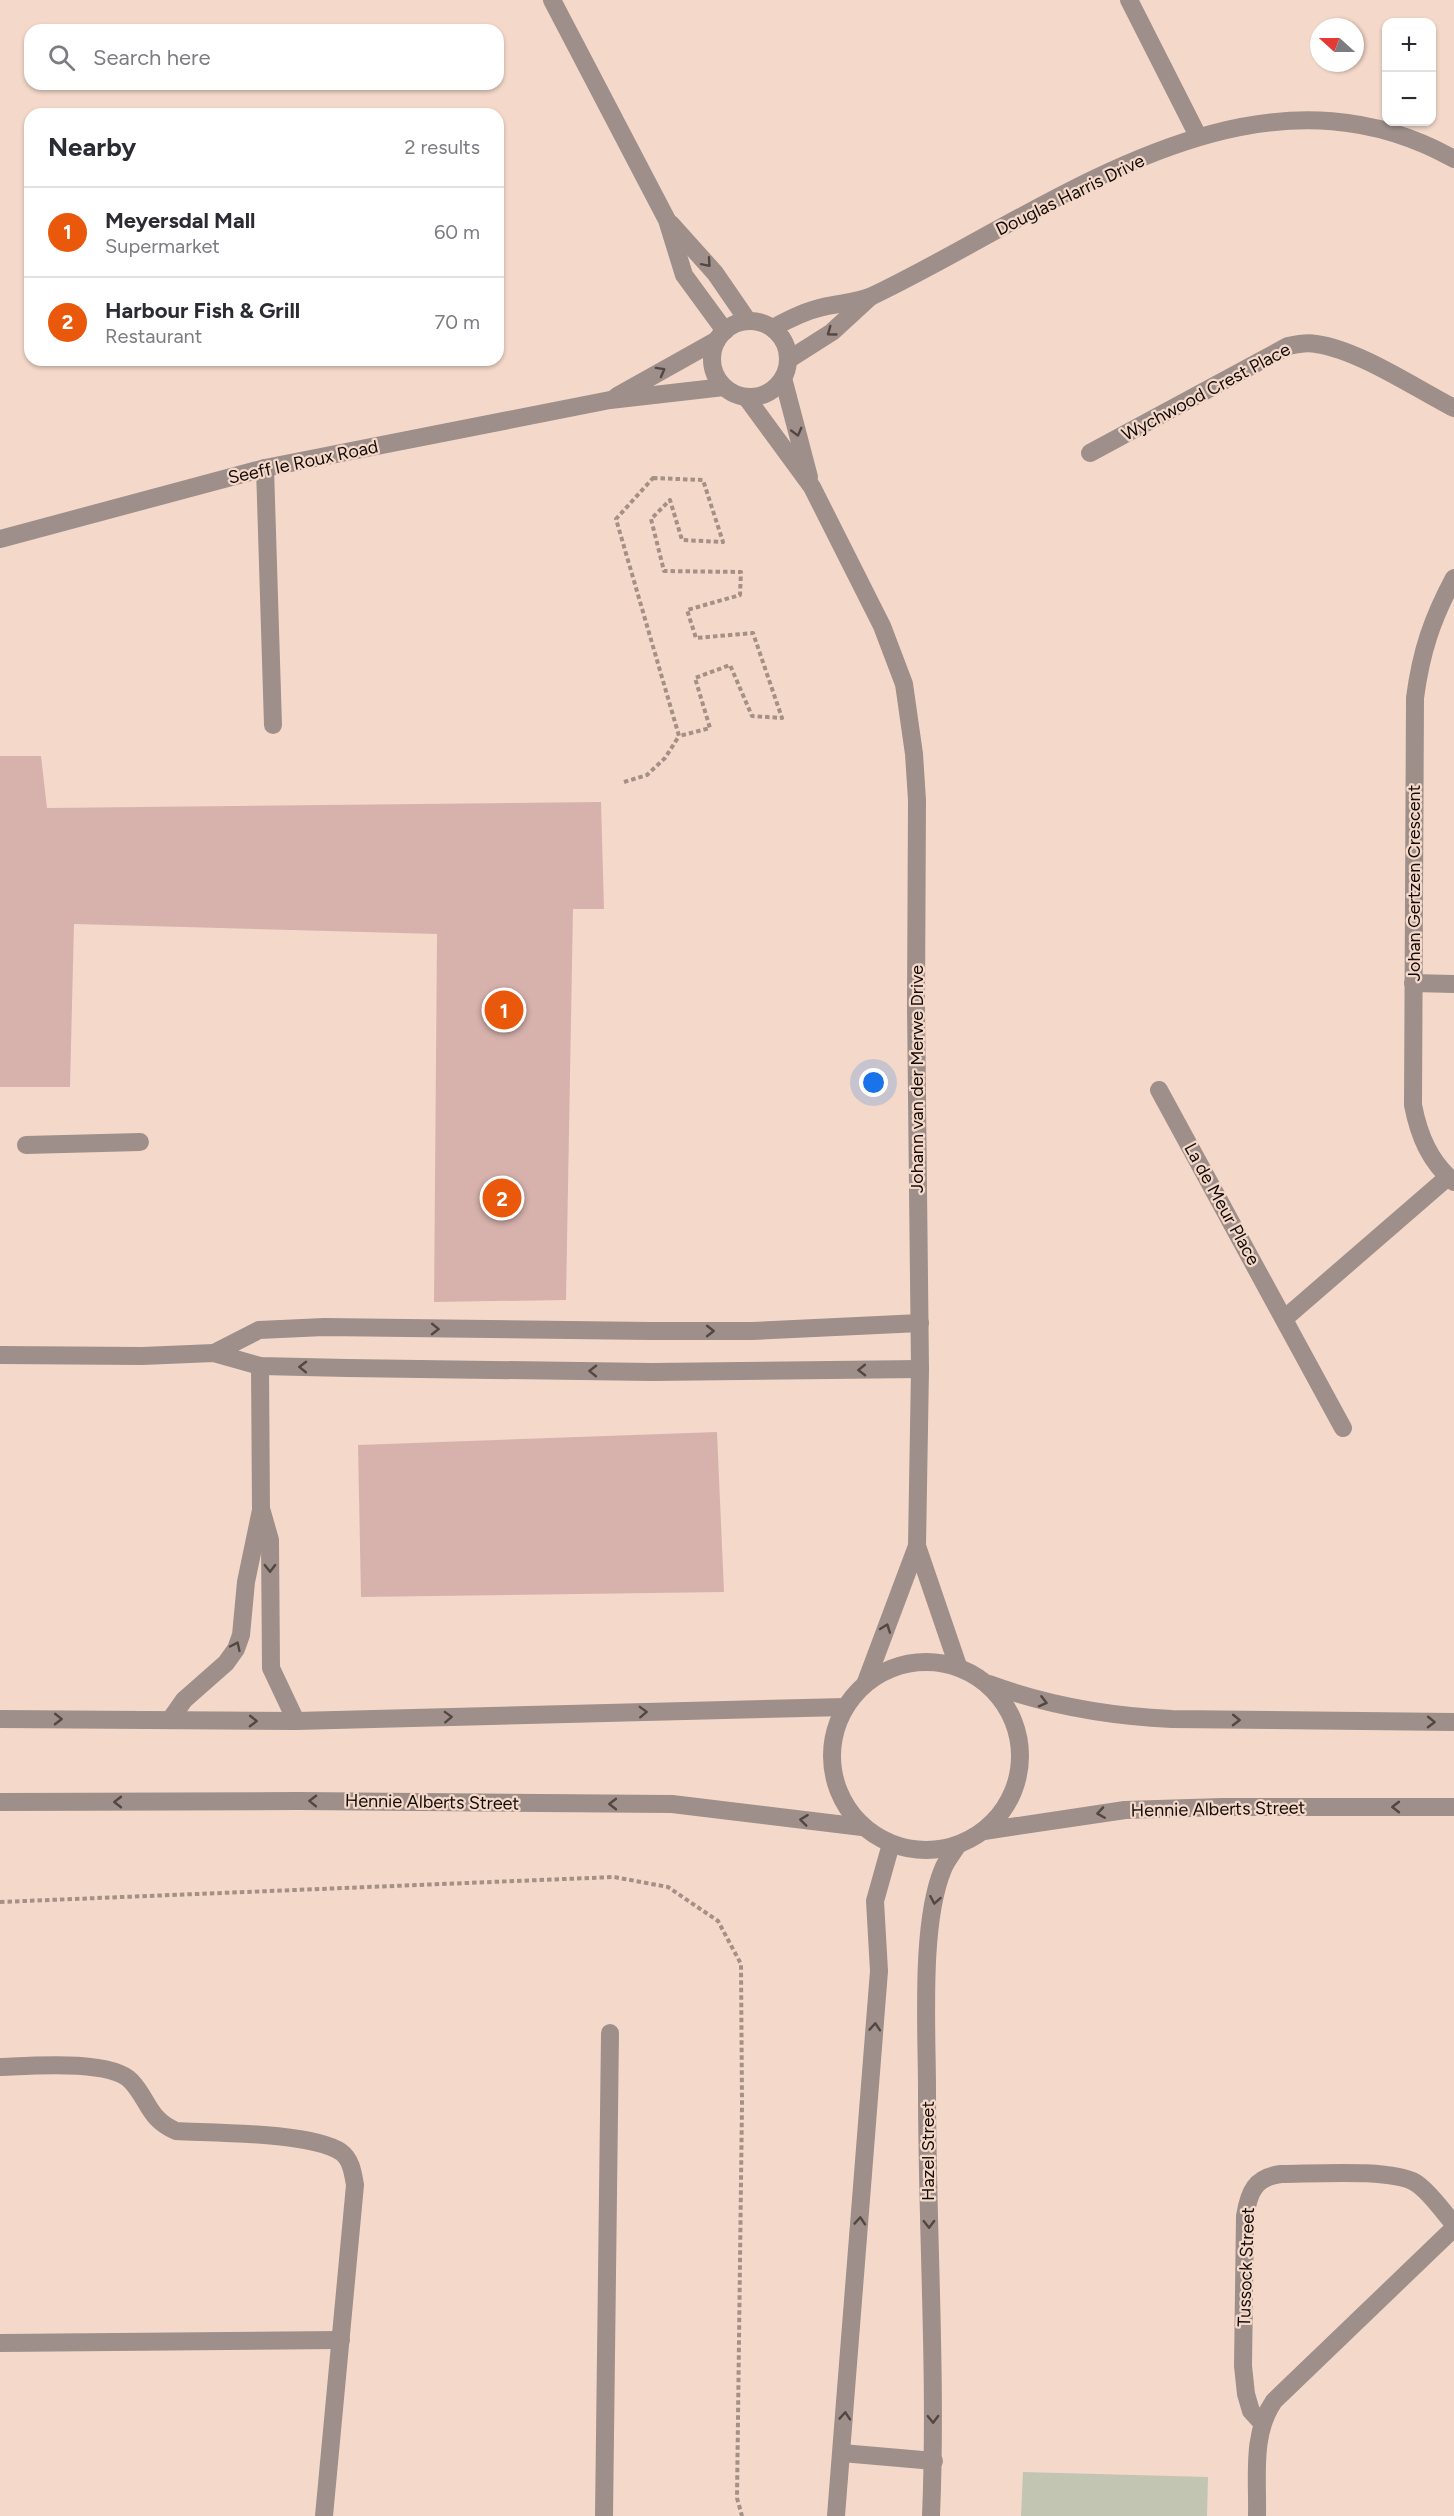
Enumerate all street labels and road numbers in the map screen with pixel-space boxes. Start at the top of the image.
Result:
street label: Douglas Harris Drive [992,149,1148,241]
street label: Wychwood Crest Place [1118,338,1294,446]
street label: Seeff le Roux Road [226,435,380,489]
street label: Johan Gertzen Crescent [1403,784,1425,981]
street label: Johann van der Merwe Drive [906,965,928,1193]
street label: La de Meur Place [1179,1139,1265,1269]
street label: Hennie Alberts Street [345,1789,520,1815]
street label: Hennie Alberts Street [1131,1796,1306,1822]
street label: Hazel Street [917,2101,939,2201]
street label: Tussock Street [1233,2207,1259,2327]

